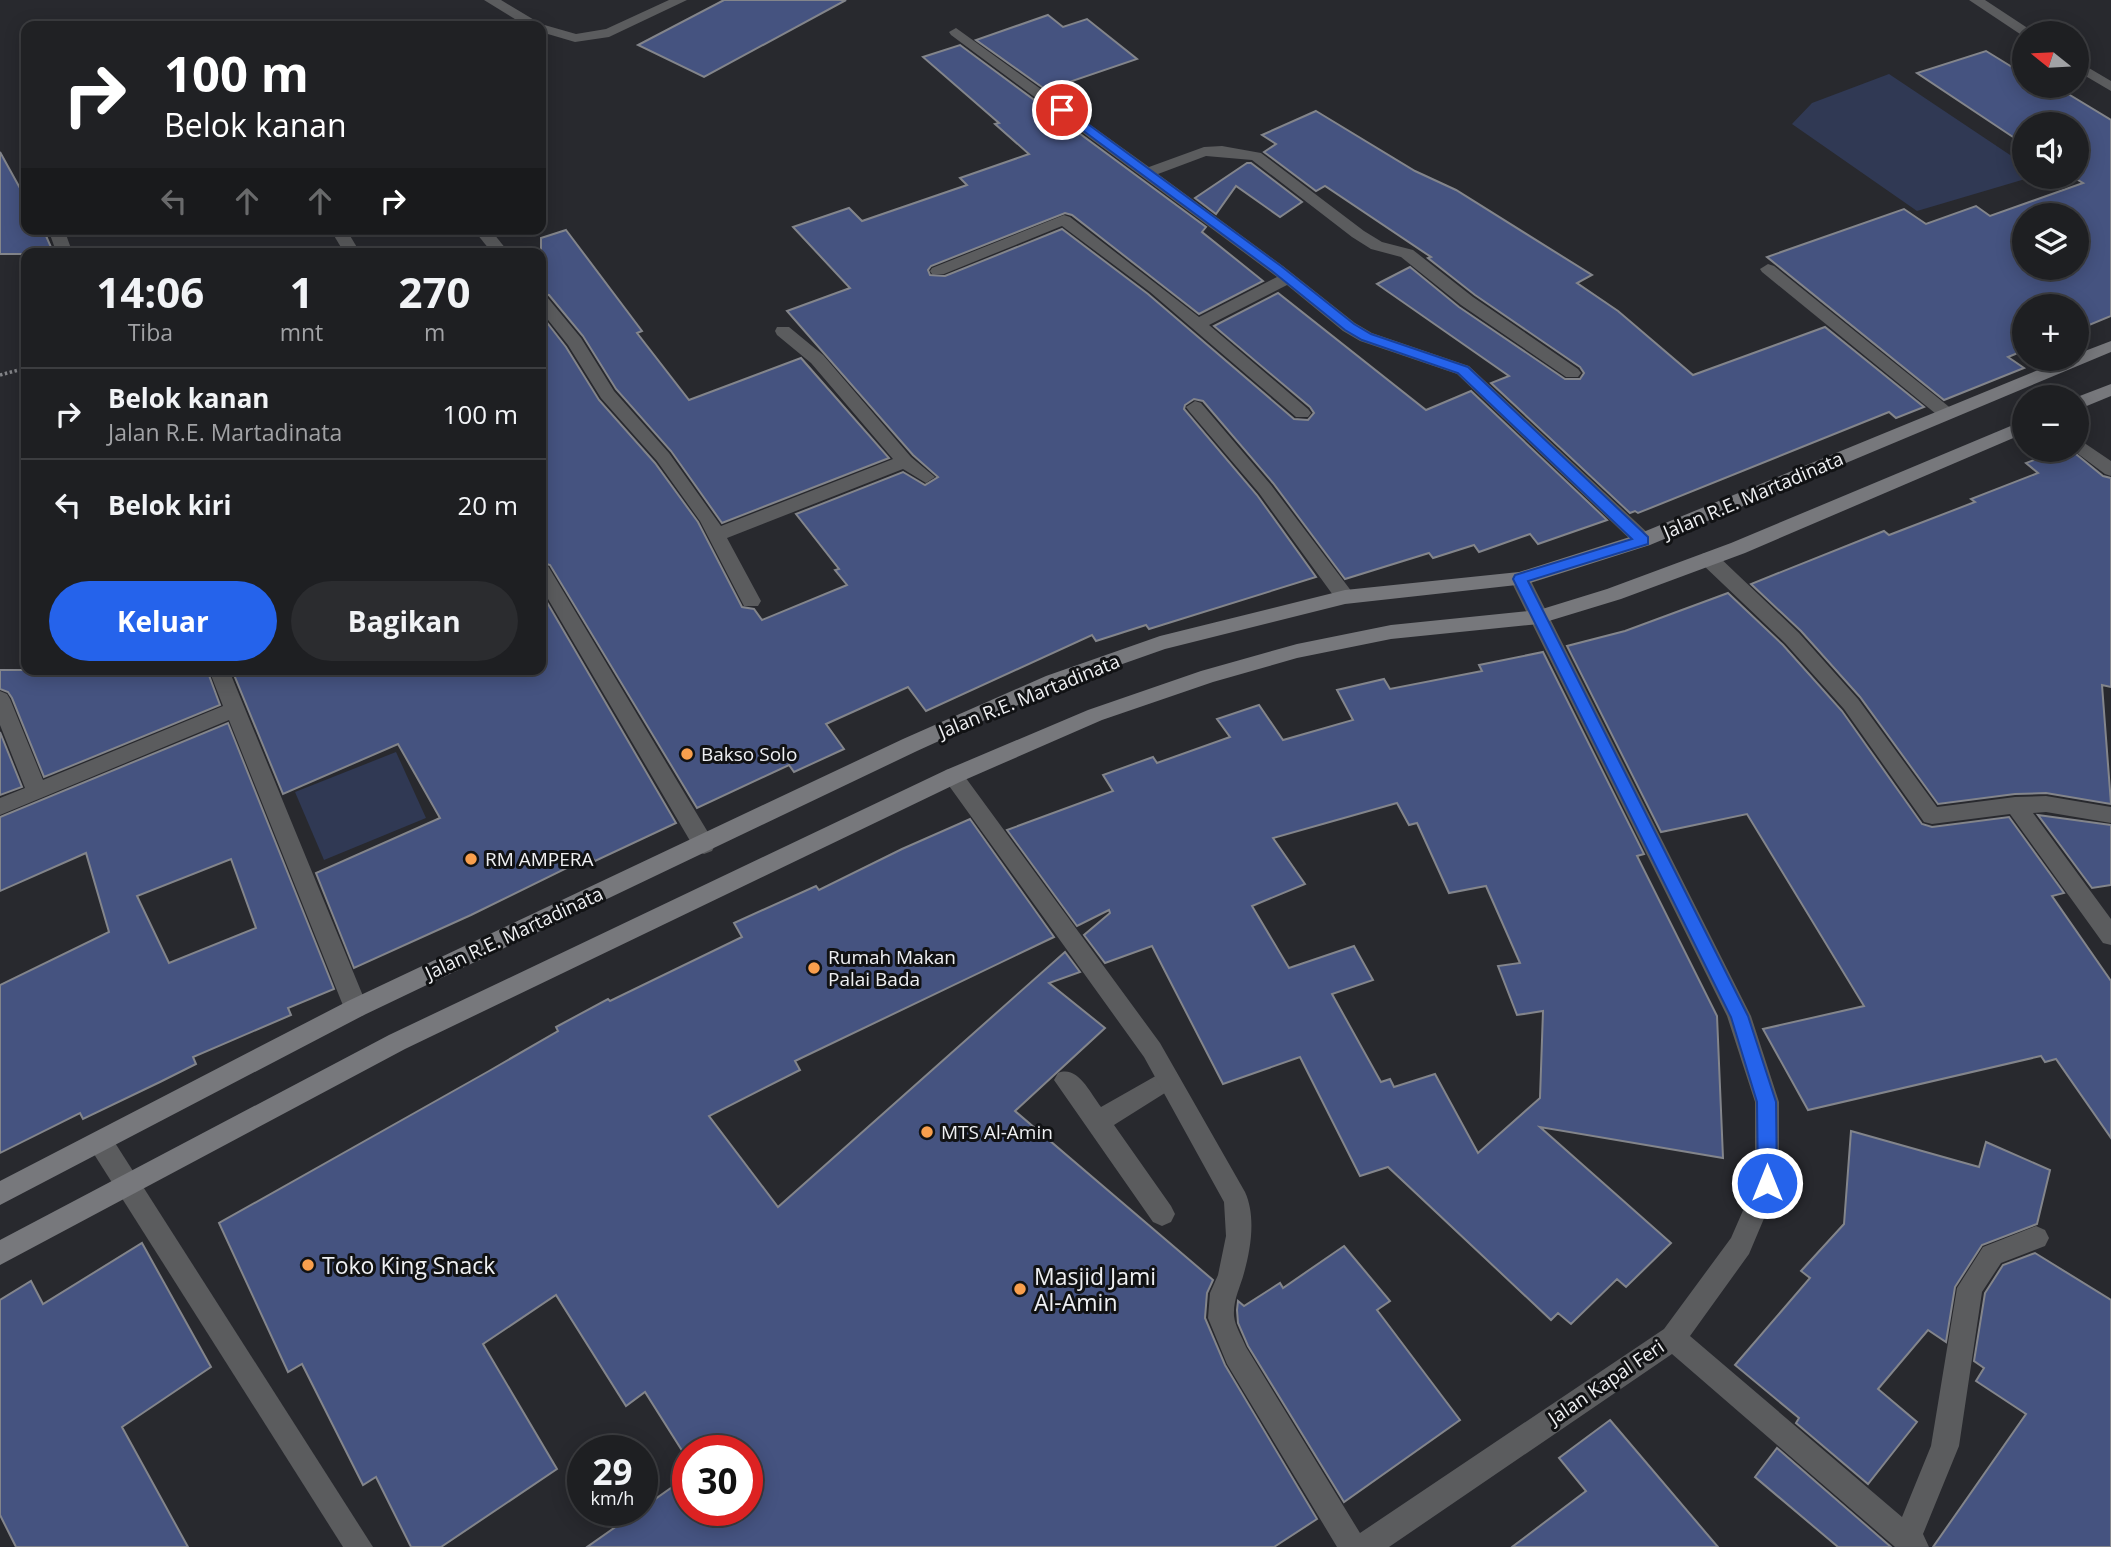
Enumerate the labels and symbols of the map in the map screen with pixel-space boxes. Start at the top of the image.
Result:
north arrow [2012,21,2090,98]
pin [1032,80,1092,140]
street label: Jalan R.E. Martadinata [1657,445,1847,546]
street label: Jalan R.E. Martadinata [933,648,1124,745]
place label: Bakso Solo [701,741,797,767]
marker: Bakso Solo [679,746,695,762]
place label: RM AMPERA [485,846,594,872]
marker: RM AMPERA [463,851,479,867]
street label: Jalan R.E. Martadinata [419,880,607,987]
place label: Rumah Makan Palai Bada [828,944,956,992]
marker: Rumah Makan Palai Bada [806,960,822,976]
place label: MTS Al-Amin [941,1119,1053,1145]
marker: MTS Al-Amin [919,1124,935,1140]
position arrow [1730,1146,1804,1220]
place label: Toko King Snack [322,1249,495,1281]
marker: Toko King Snack [300,1257,316,1273]
place label: Masjid Jami Al-Amin [1034,1260,1156,1318]
marker: Masjid Jami Al-Amin [1012,1281,1028,1297]
street label: Jalan Kapal Feri [1541,1334,1669,1432]
speed limit sign: 30 [672,1435,763,1526]

